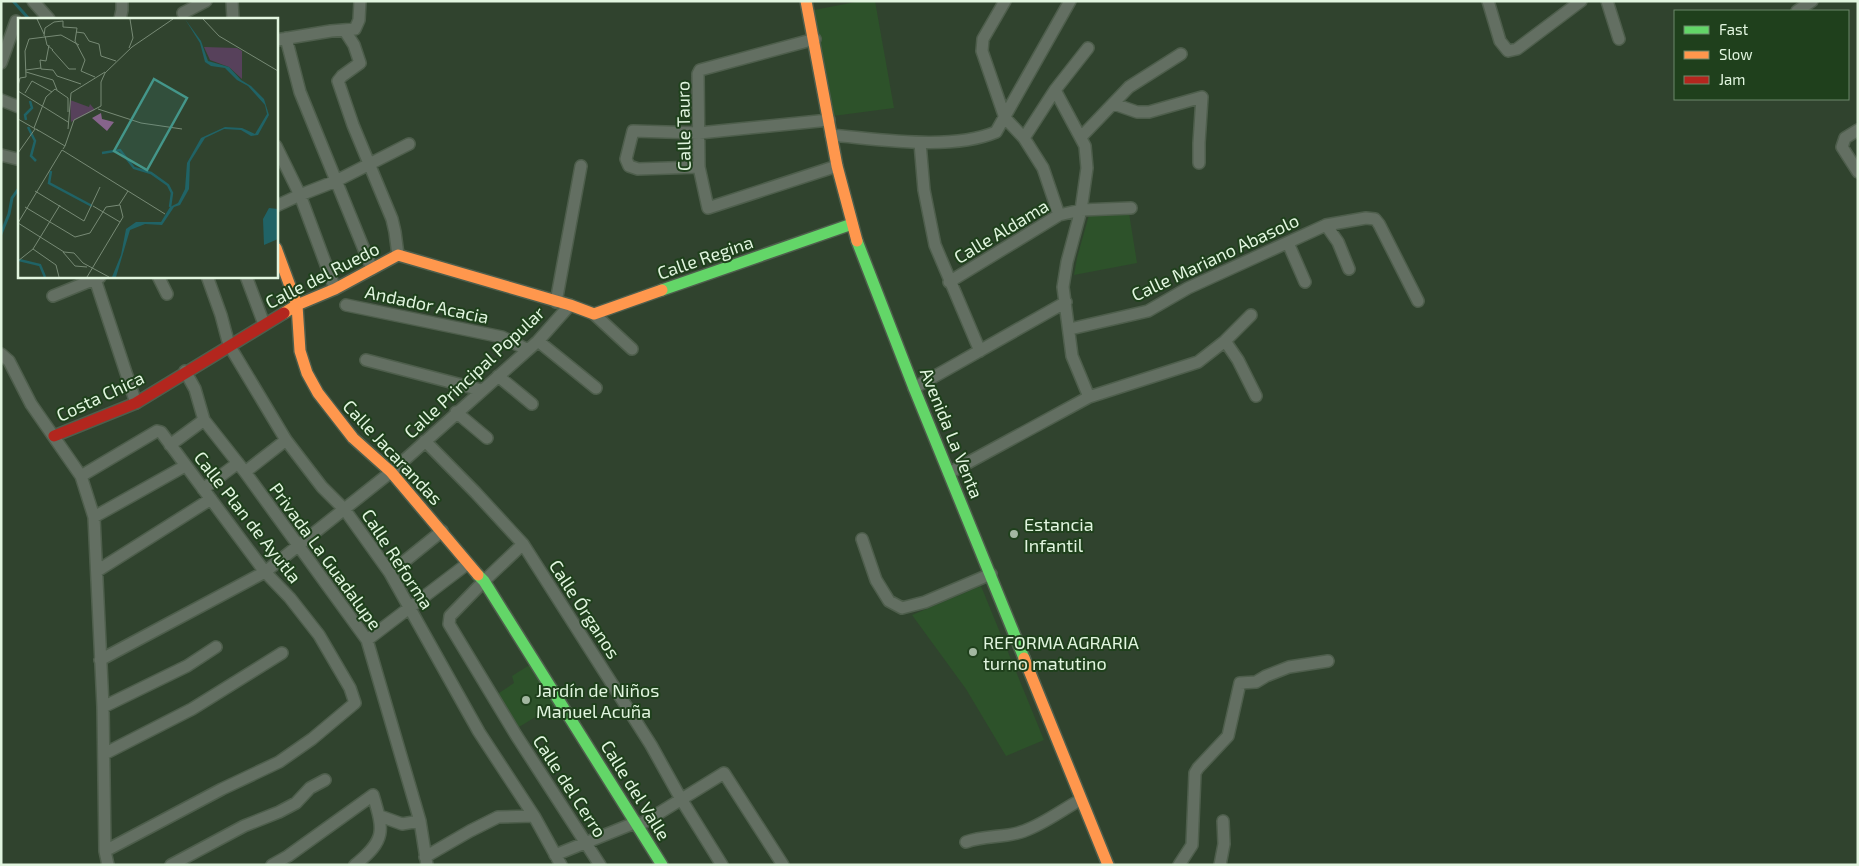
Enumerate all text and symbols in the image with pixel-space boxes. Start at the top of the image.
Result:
legend [1674,10,1849,100]
inset map [18,18,278,278]
text: Fast [1719,20,1749,38]
text: Slow [1719,45,1753,63]
text: Jam [1719,70,1745,88]
street label: Calle Tauro [671,81,695,171]
street label: Calle Aldama [950,194,1052,268]
street label: Calle Mariano Abasolo [1128,209,1302,305]
street label: Calle Regina [654,230,756,284]
street label: Calle del Ruedo [261,237,383,313]
street label: Andador Acacia [363,280,491,328]
street label: Calle Principal Popular [399,301,549,443]
street label: Avenida La Venta [916,364,988,502]
street label: Costa Chica [53,366,147,426]
street label: Calle Jacarandas [339,395,447,509]
street label: Calle Plan de Ayutla [190,447,306,587]
street label: Privada La Guadalupe [265,478,387,634]
street label: Calle Reforma [357,505,439,613]
place label: Estancia Infantil [1024,513,1094,556]
marker: Estancia Infantil [1008,528,1020,540]
street label: Calle Órganos [545,555,625,663]
place label: REFORMA AGRARIA turno matutino [983,631,1140,674]
marker: REFORMA AGRARIA turno matutino [967,646,979,658]
place label: Jardín de Niños Manuel Acuña [536,679,659,722]
marker: Jardín de Niños Manuel Acuña [520,694,532,706]
street label: Calle del Cerro [529,731,611,841]
street label: Calle del Valle [597,736,675,844]

